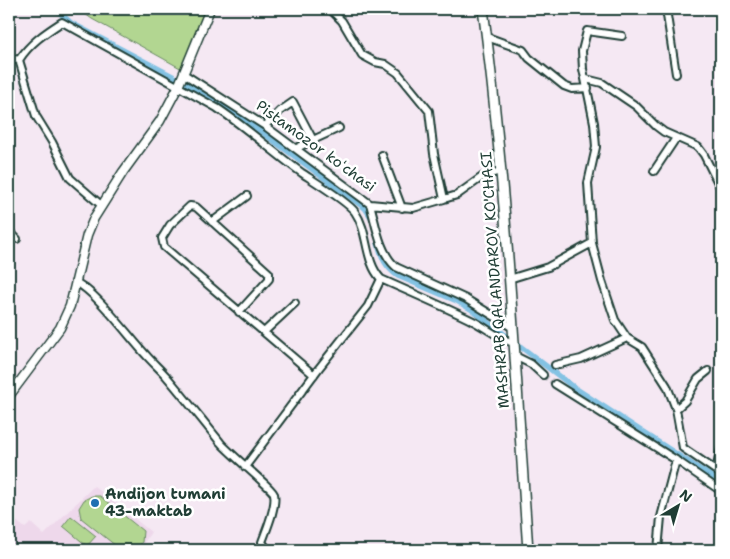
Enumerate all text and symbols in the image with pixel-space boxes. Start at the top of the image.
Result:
street label: Pistamozor koʻchasi [252,96,380,196]
street label: MASHRAB QALANDAROV KO'CHASI [476,151,514,409]
north arrow [652,482,702,532]
place label: Andijon tumani 43-maktab [105,484,226,521]
text: N [676,485,696,506]
marker: Andijon tumani 43-maktab [89,497,101,509]

